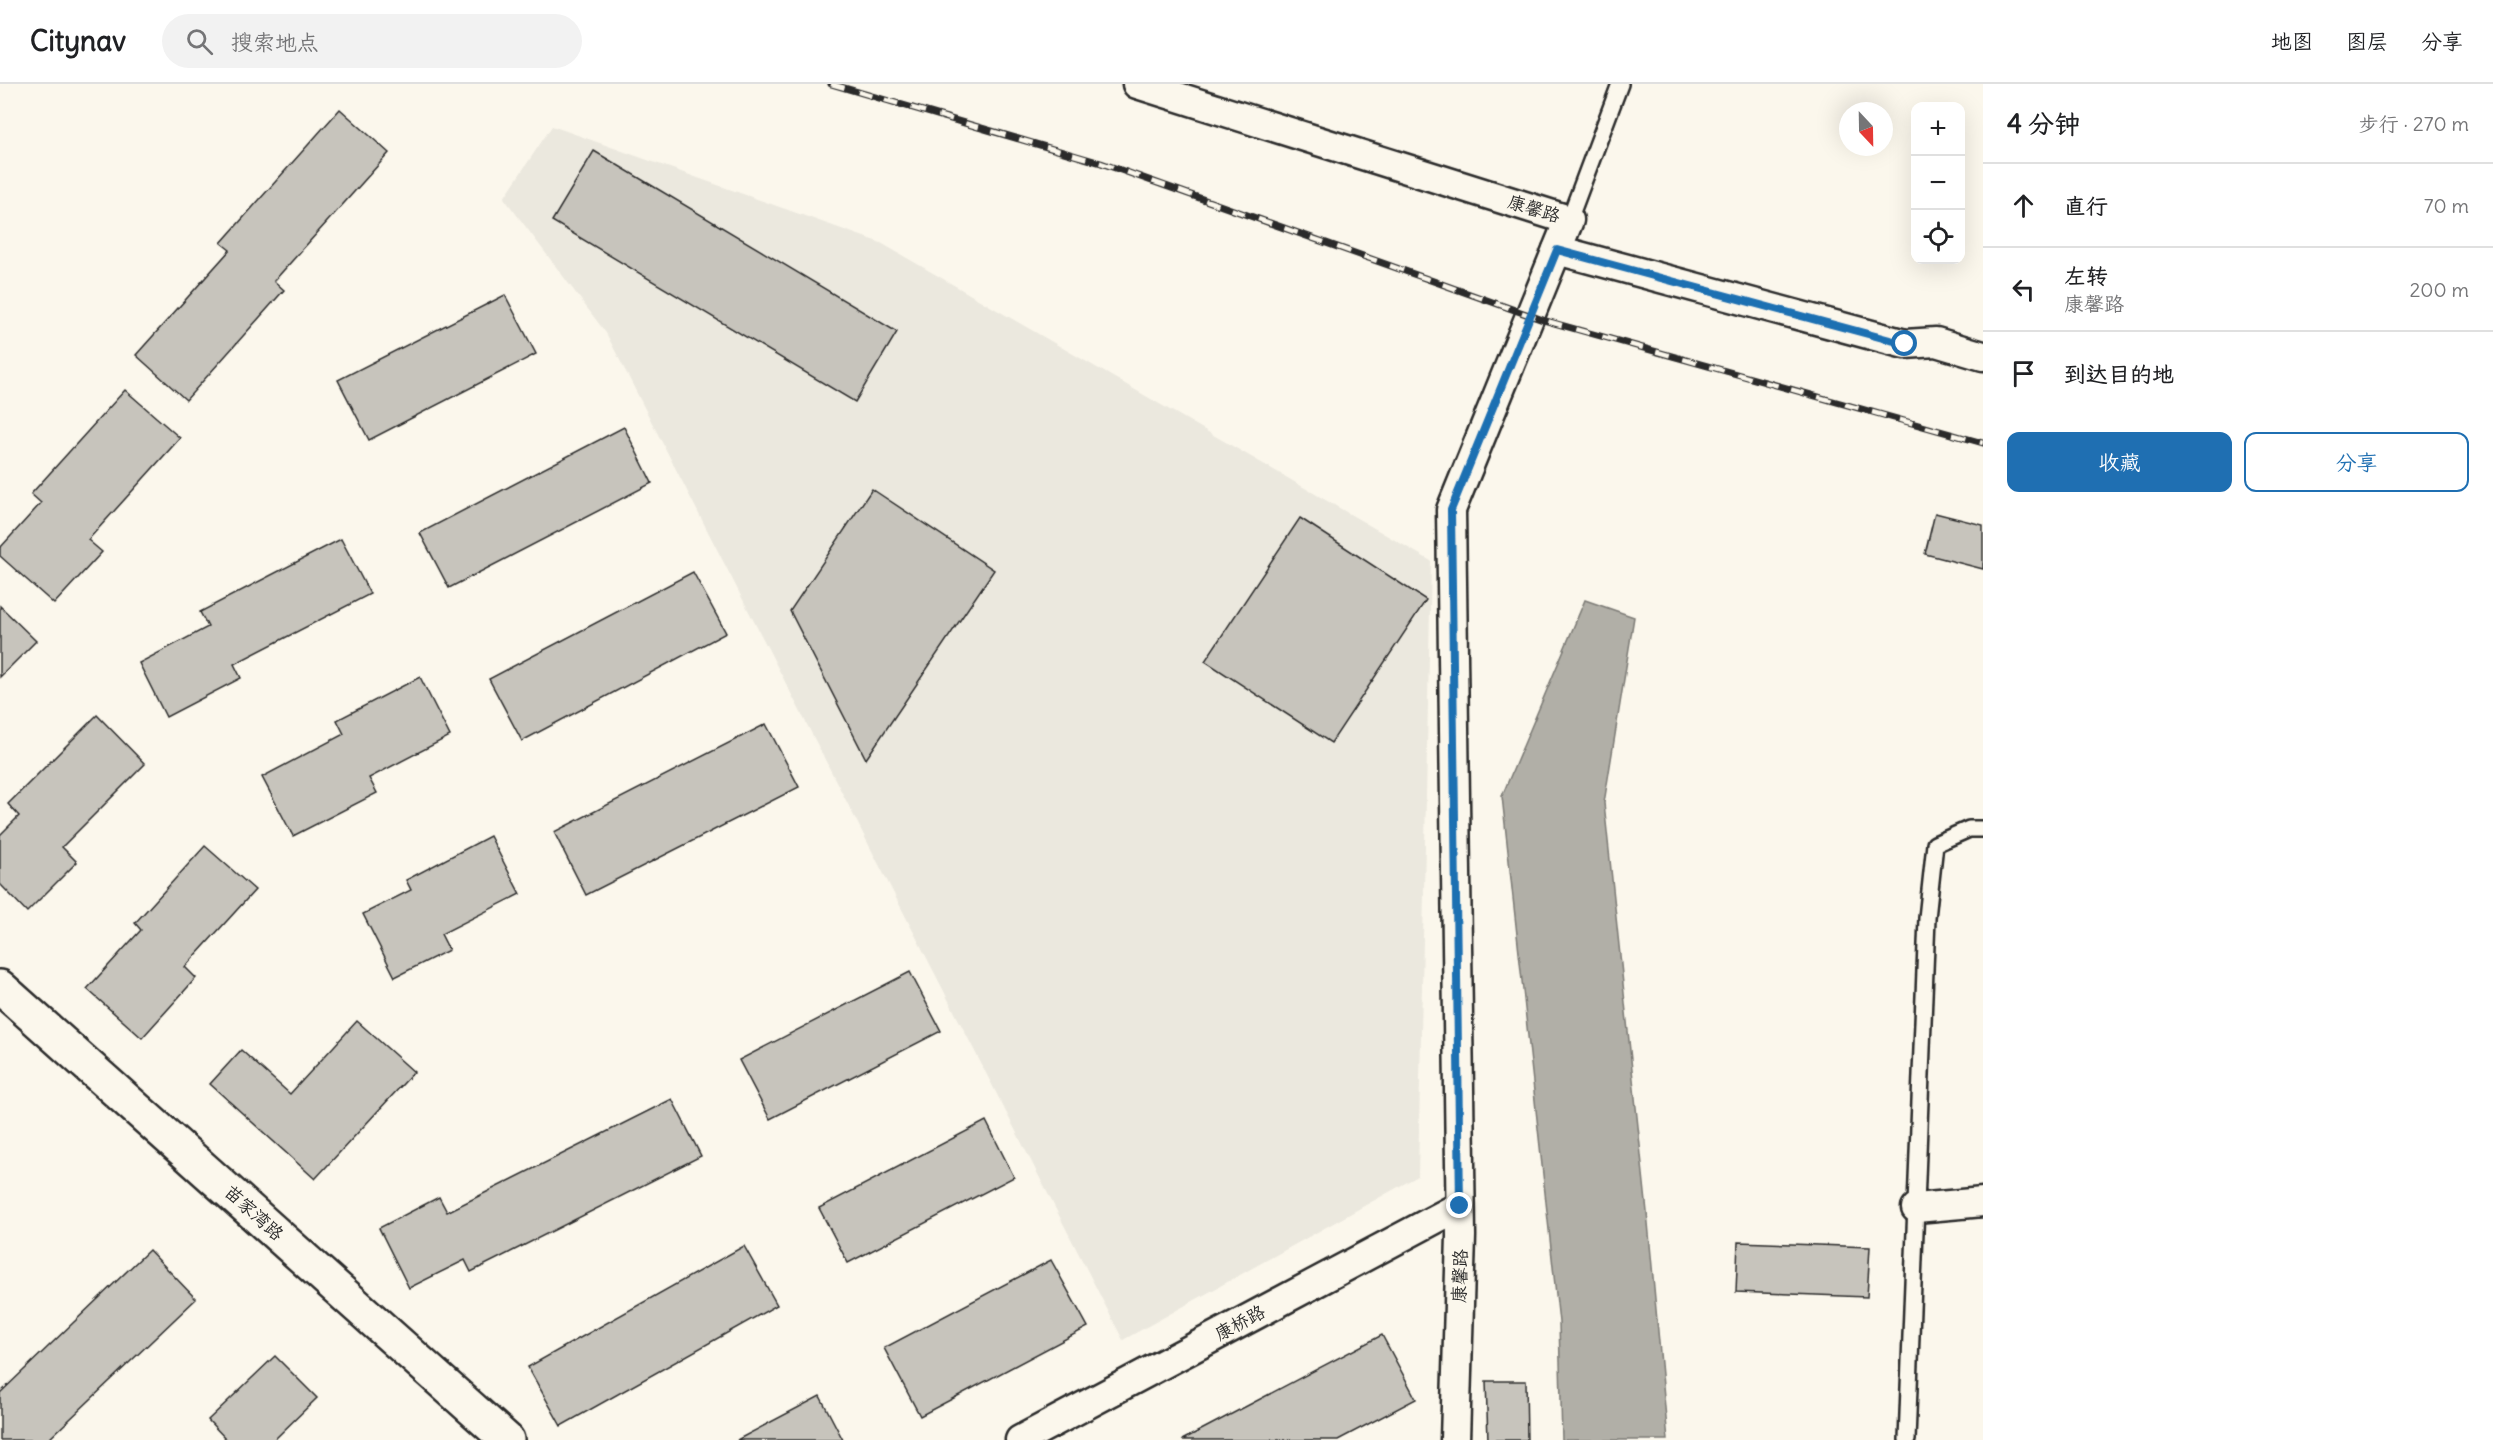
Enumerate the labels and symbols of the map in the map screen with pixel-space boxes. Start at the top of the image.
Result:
north arrow [1839,102,1893,156]
street label: 康馨路 [1505,190,1563,227]
route start [1891,330,1917,356]
street label: 苗家湾路 [220,1180,289,1245]
route end [1446,1192,1472,1218]
street label: 康馨路 [1447,1249,1472,1303]
street label: 康桥路 [1211,1300,1269,1345]

